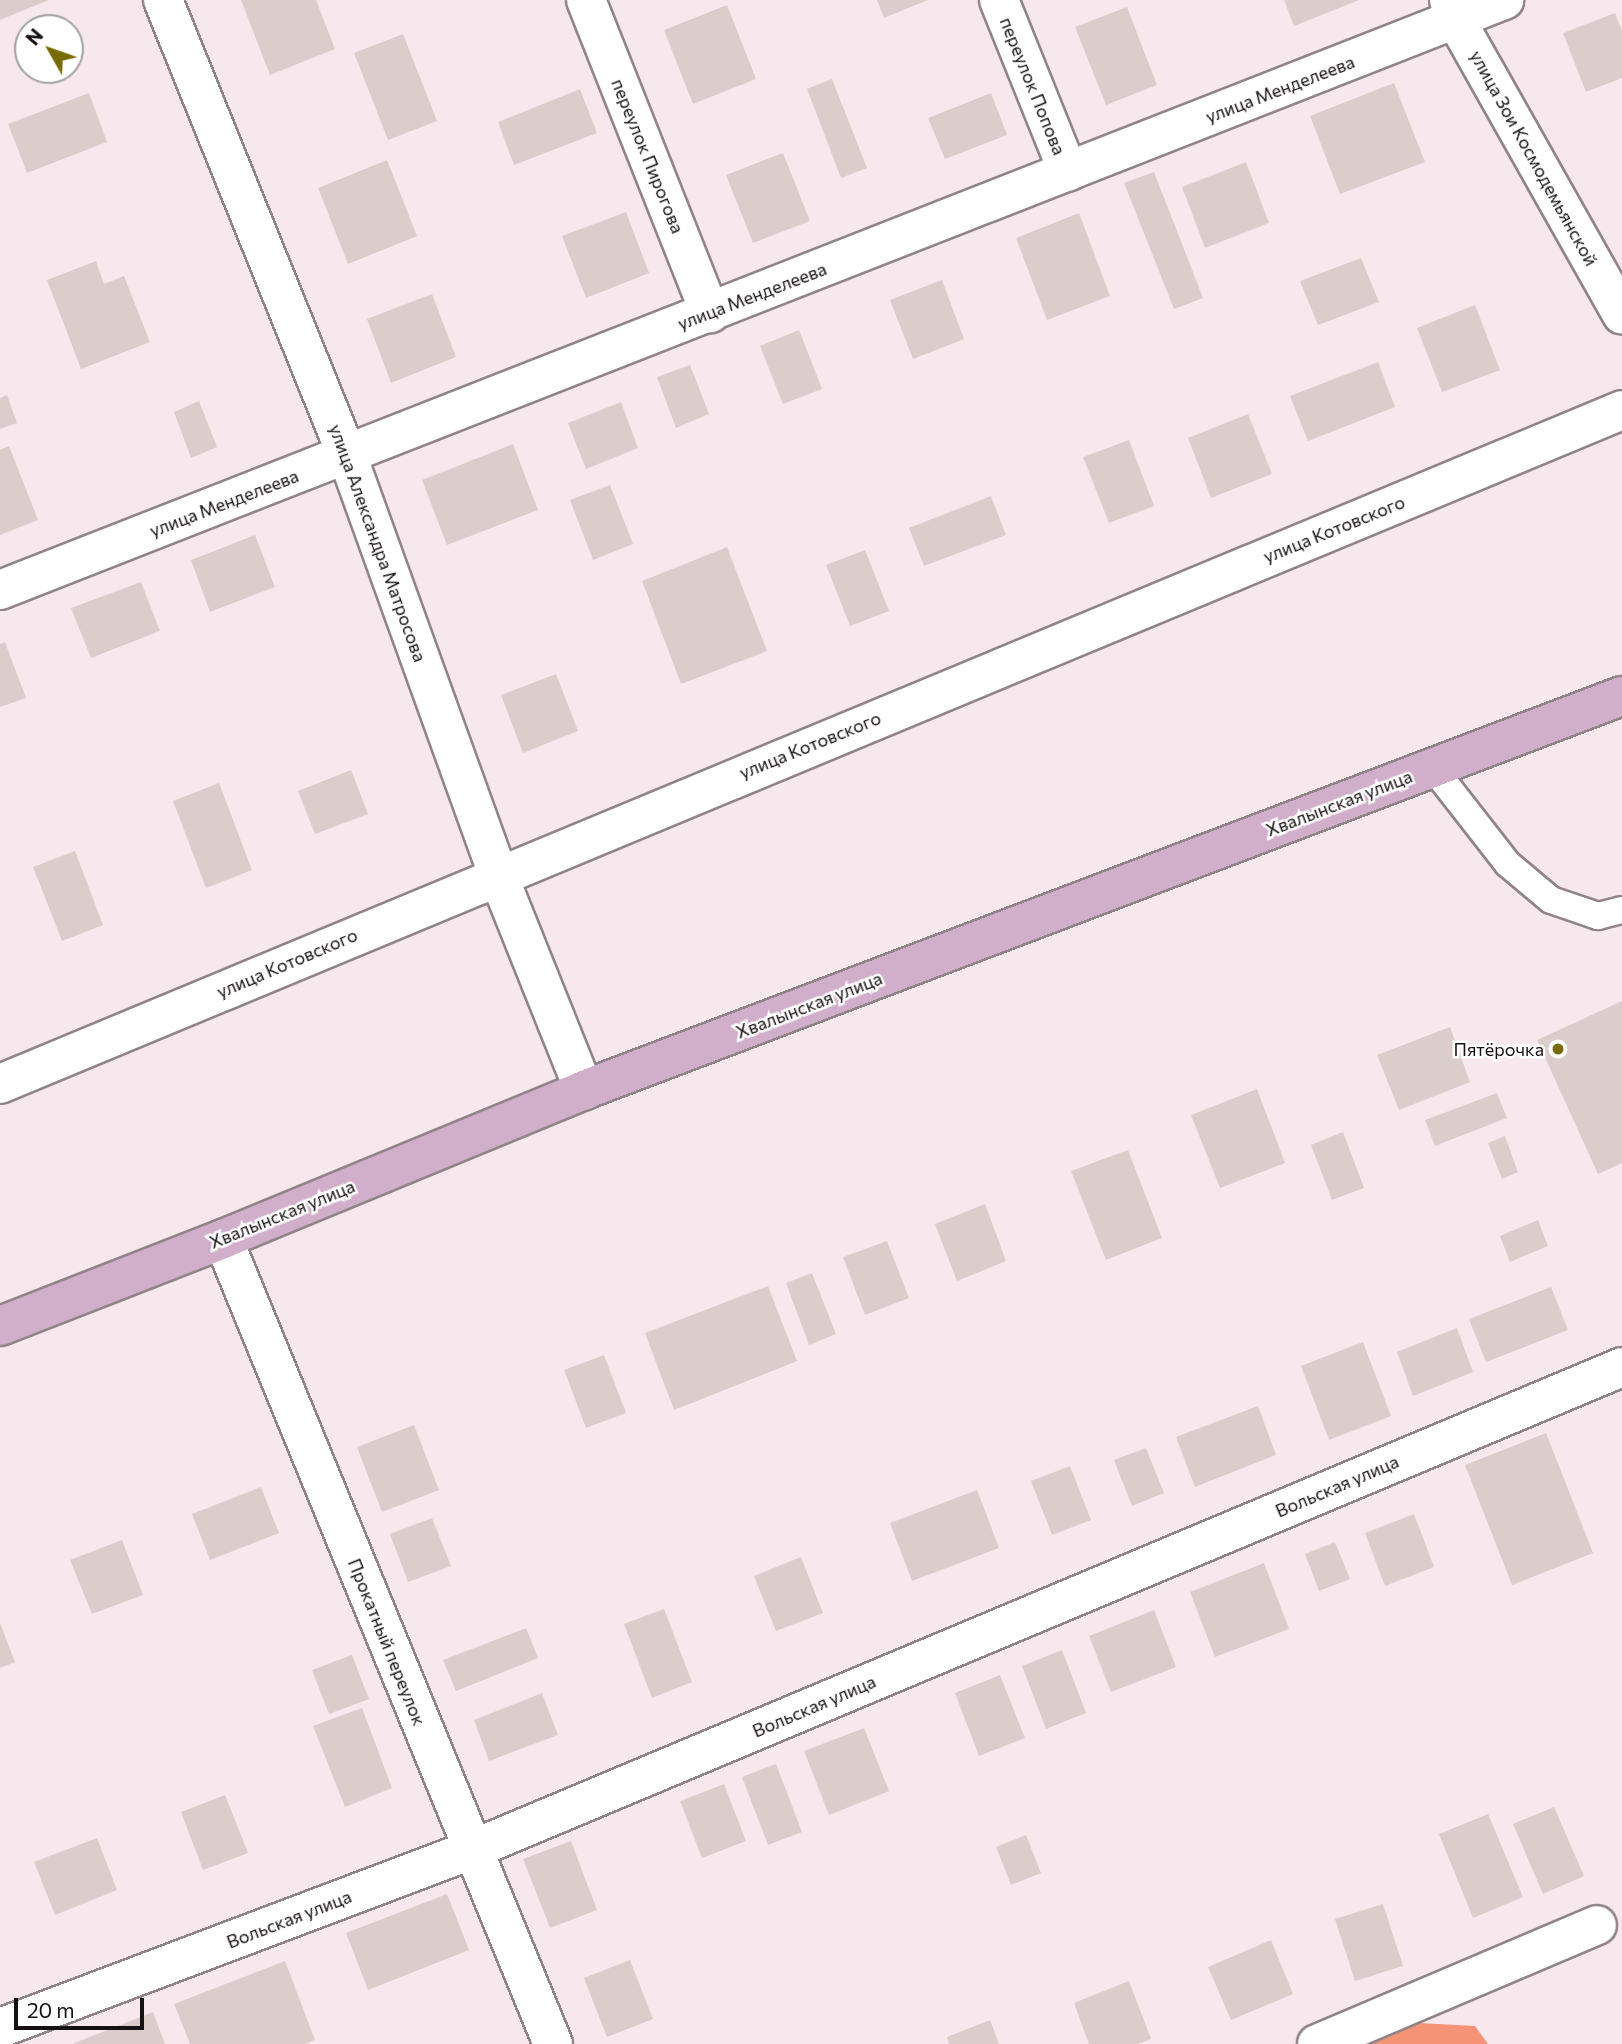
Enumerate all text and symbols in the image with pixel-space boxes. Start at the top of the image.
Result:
north arrow [14,14,84,84]
street label: переулок Попова [996,14,1070,158]
text: N [21,24,47,49]
street label: улица Зои Космодемьянской [1466,46,1602,270]
street label: улица Менделеева [1202,51,1358,127]
street label: переулок Пирогова [607,76,689,236]
street label: улица Менделеева [674,258,830,334]
street label: улица Александра Матросова [325,421,431,665]
street label: улица Менделеева [146,465,302,541]
street label: улица Котовского [1260,491,1408,567]
street label: улица Котовского [736,707,884,783]
street label: Хвалынская улица [1263,765,1415,841]
street label: улица Котовского [213,924,361,1002]
street label: Хвалынская улица [733,967,885,1043]
place label: Пятёрочка [1453,1038,1544,1060]
marker: Пятёрочка [1550,1041,1566,1057]
street label: Хвалынская улица [206,1175,358,1253]
street label: Вольская улица [1272,1450,1402,1522]
street label: Прокатный переулок [344,1555,430,1729]
street label: Вольская улица [749,1670,879,1742]
street label: Вольская улица [224,1885,354,1953]
scale bar [18,1984,147,2028]
text: 20 m [27,1997,75,2022]

